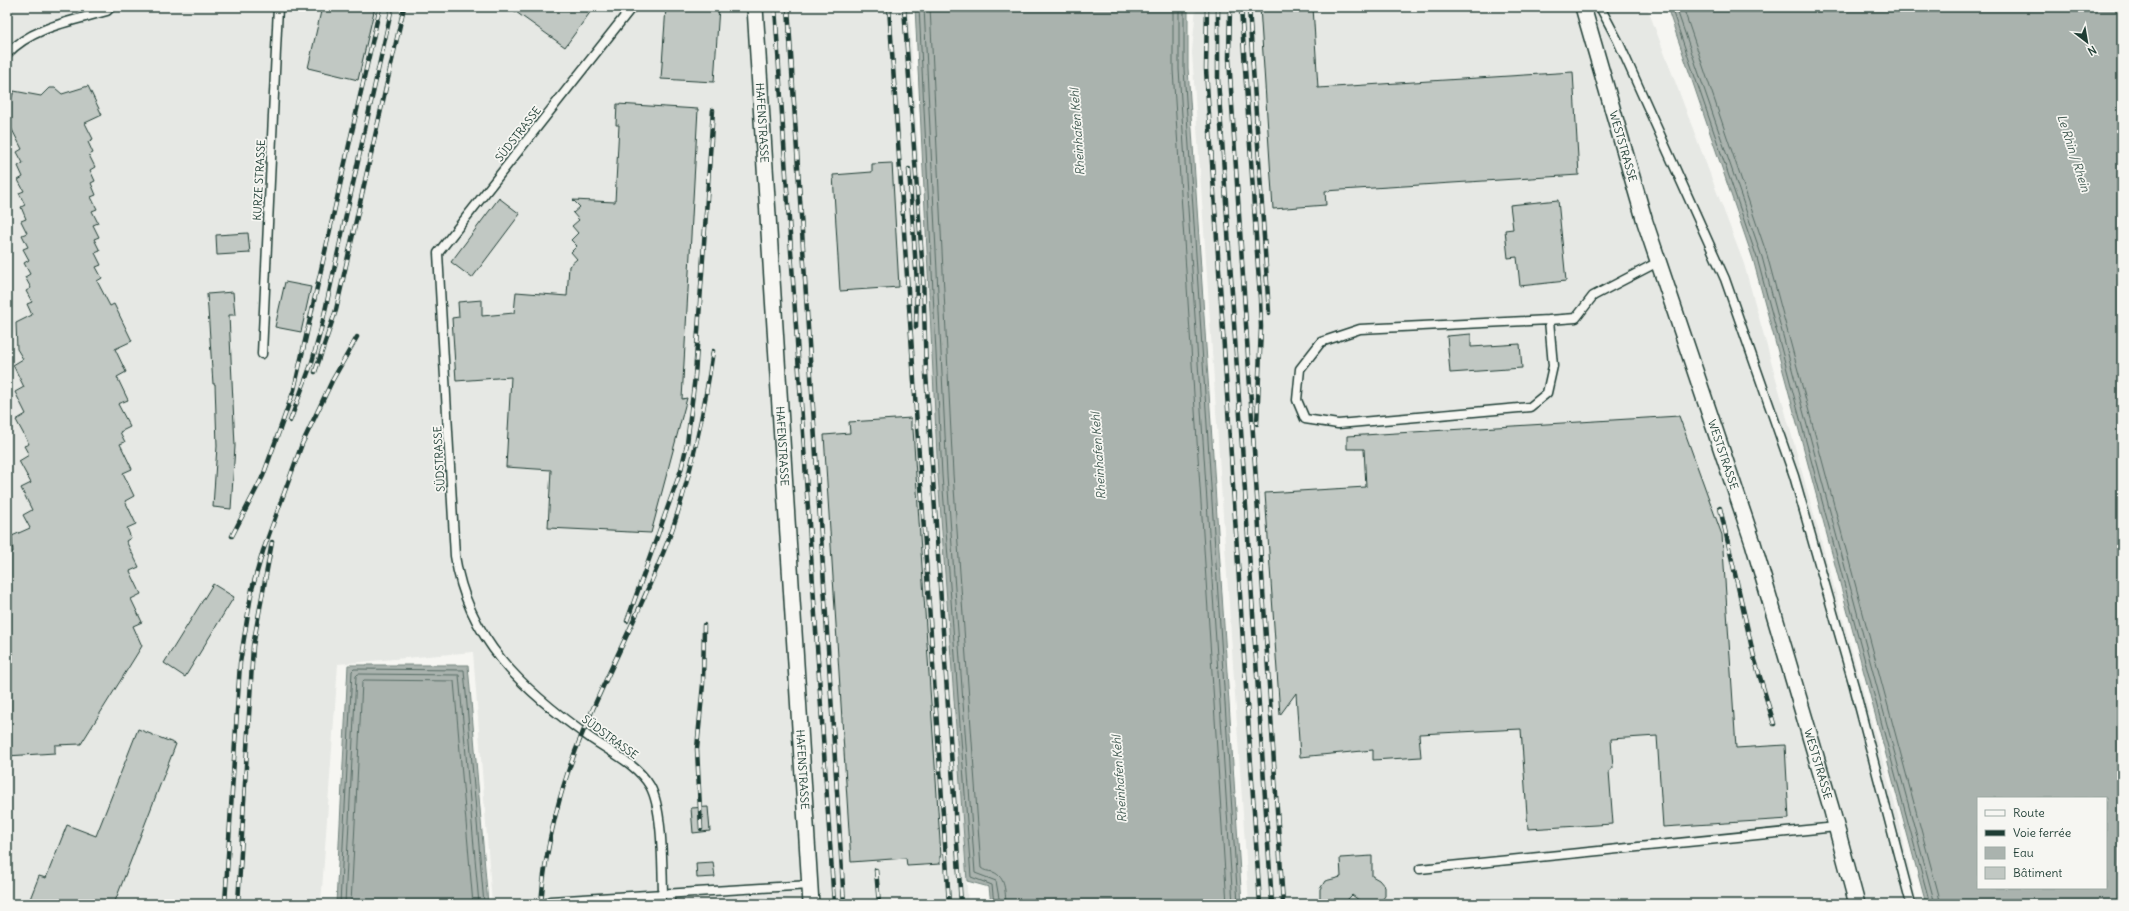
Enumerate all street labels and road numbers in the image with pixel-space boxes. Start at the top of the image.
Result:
street label: HAFENSTRASSE [753,82,772,163]
street label: SÜDSTRASSE [491,103,544,164]
street label: WESTSTRASSE [1606,109,1640,183]
street label: KURZE STRASSE [250,139,268,221]
street label: HAFENSTRASSE [773,406,792,486]
street label: WESTSTRASSE [1705,418,1741,491]
street label: SÜDSTRASSE [429,426,448,492]
street label: SÜDSTRASSE [579,711,641,762]
street label: WESTSTRASSE [1801,727,1835,801]
street label: HAFENSTRASSE [793,729,812,810]

